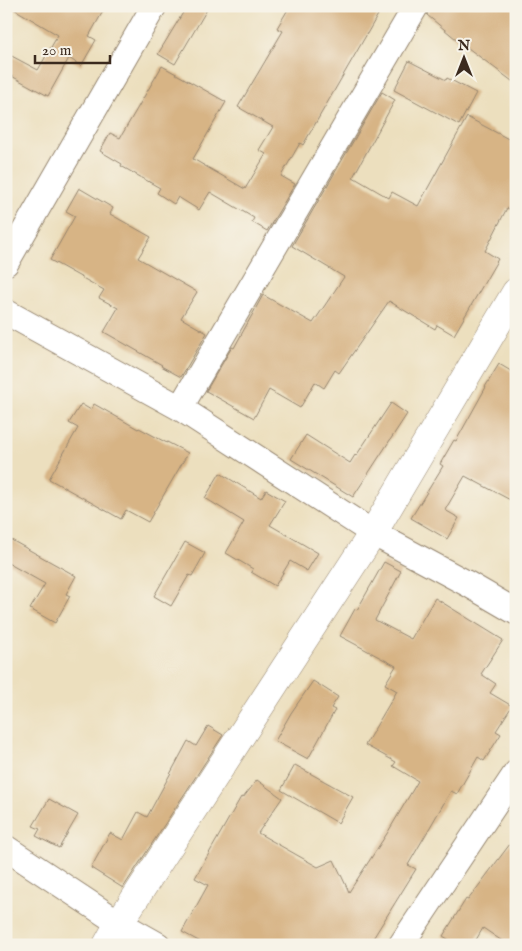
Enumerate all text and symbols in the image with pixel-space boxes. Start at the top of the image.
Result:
scale bar [35,32,110,64]
north arrow [440,32,490,82]
text: N [457,37,470,55]
text: 20 m [42,41,72,60]

